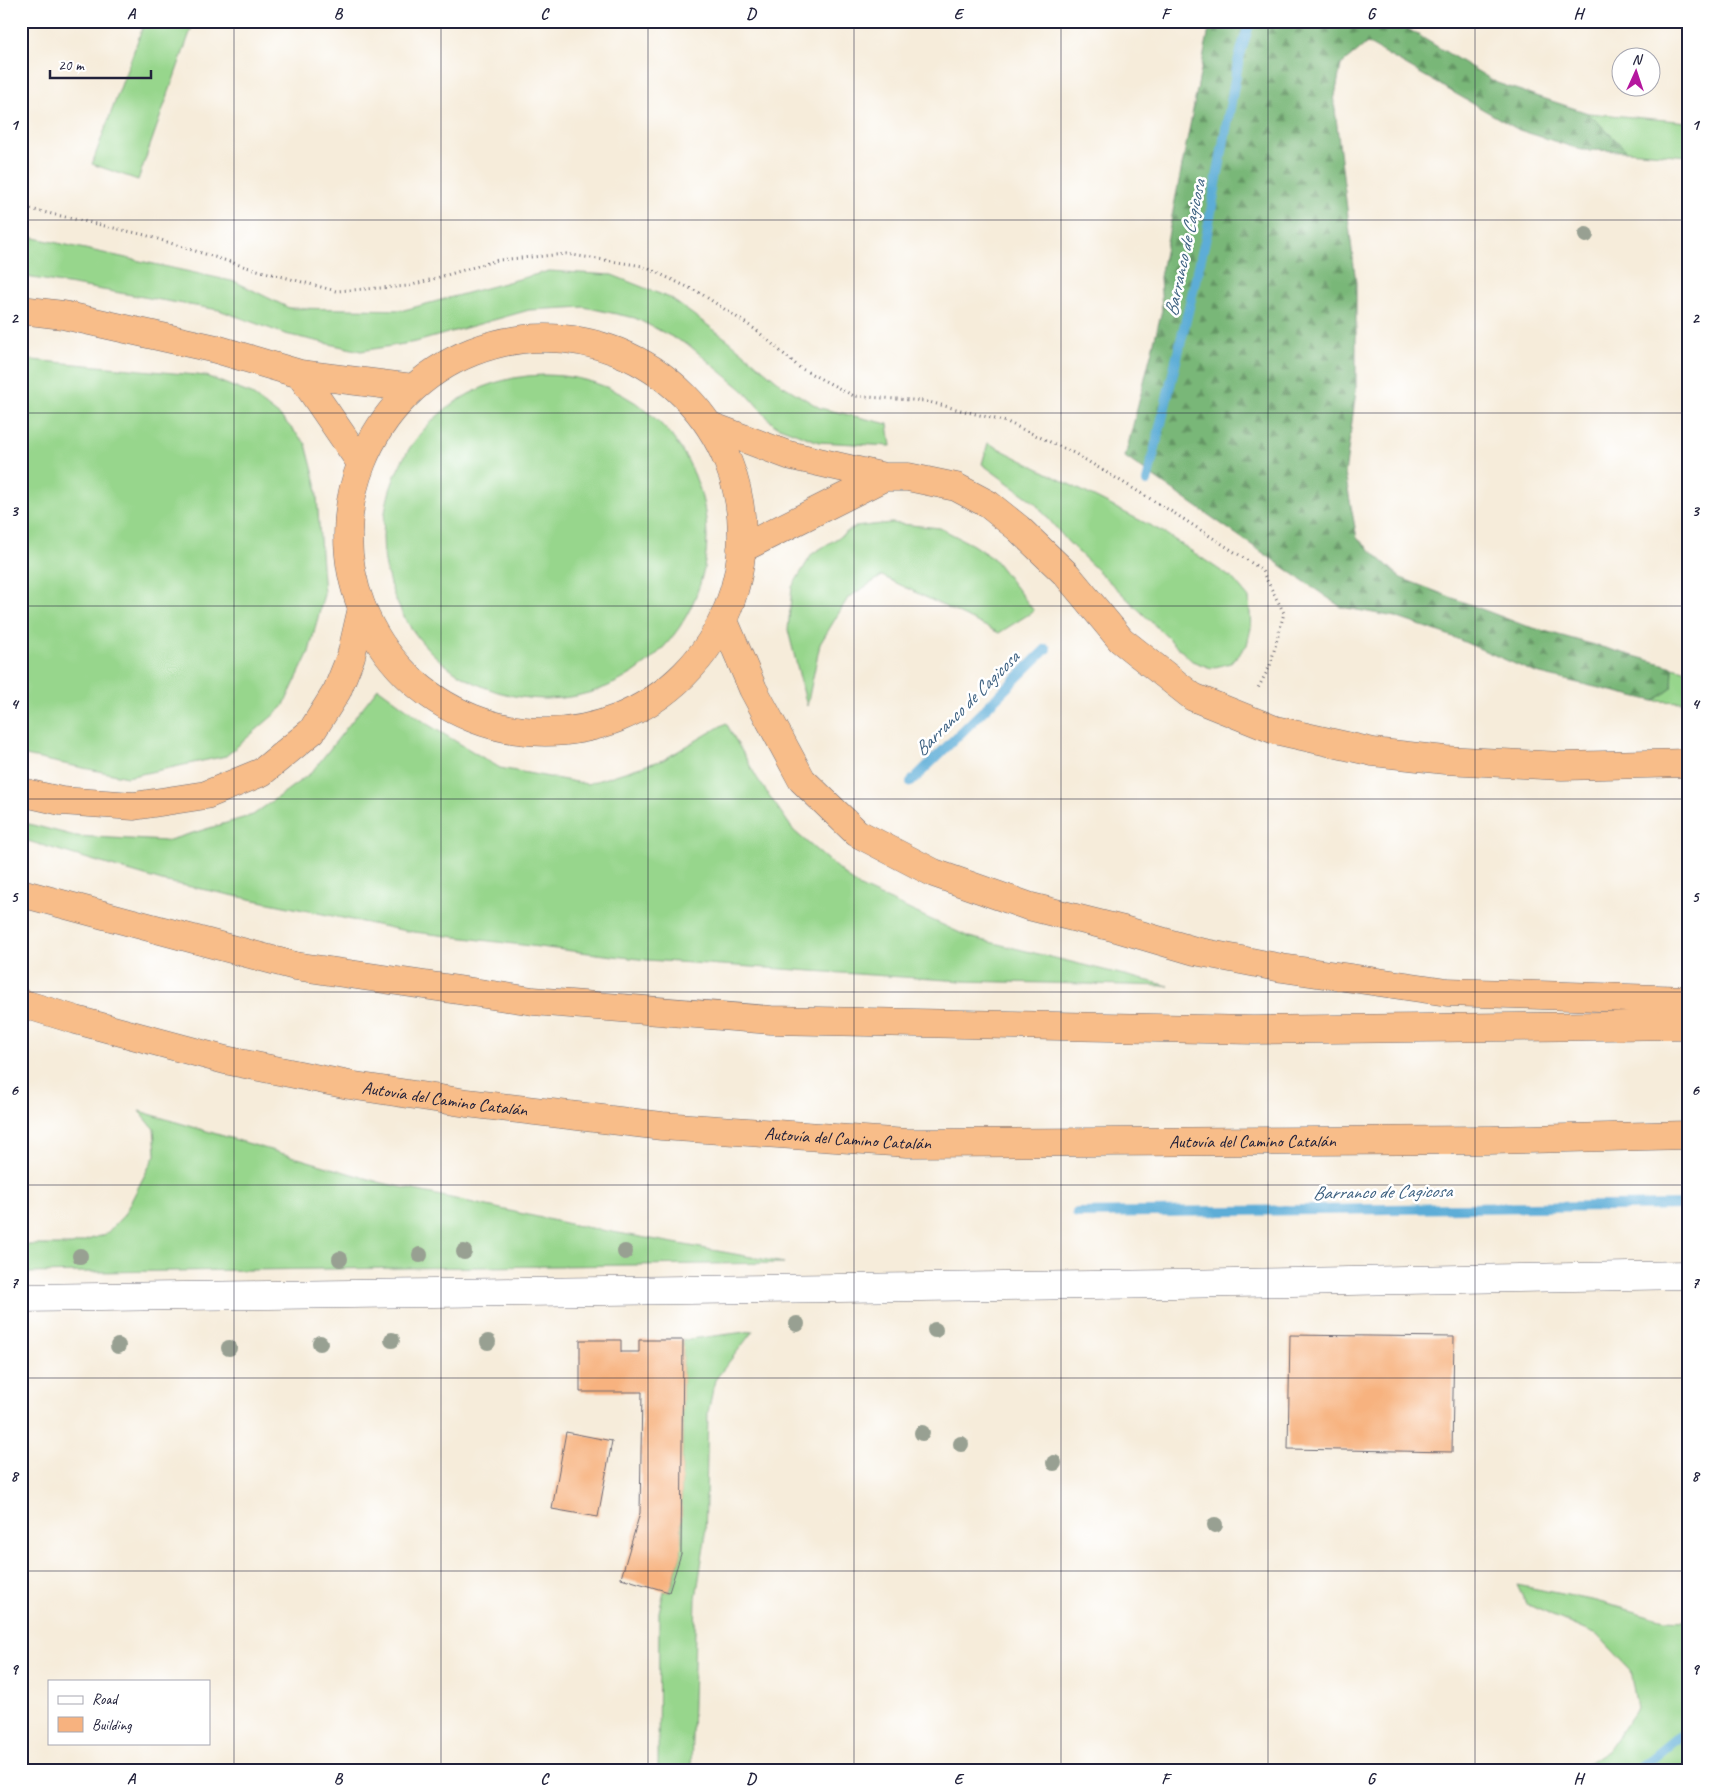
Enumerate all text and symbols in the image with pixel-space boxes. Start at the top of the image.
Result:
text: A [127,4,137,24]
text: B [334,4,344,24]
text: C [540,4,550,24]
text: D [746,4,757,24]
text: E [954,4,965,24]
text: F [1161,4,1172,24]
text: G [1367,4,1377,24]
text: H [1573,4,1585,24]
scale bar [50,48,151,80]
north arrow [1612,48,1662,98]
text: N [1632,51,1644,68]
text: 20 m [58,56,85,75]
text: 1 [10,115,19,135]
text: 1 [1691,115,1700,135]
water label: Barranco de Cagicosa [1159,176,1212,319]
text: 2 [10,308,19,328]
text: 2 [1691,308,1700,328]
text: 3 [10,501,19,521]
text: 3 [1691,501,1700,521]
water label: Barranco de Cagicosa [909,644,1026,761]
text: 4 [10,694,19,714]
text: 4 [1691,694,1700,714]
text: 5 [11,887,20,907]
text: 5 [1692,887,1701,907]
street label: Autovía del Camino Catalán [360,1076,529,1121]
text: 6 [10,1080,19,1100]
text: 6 [1691,1080,1700,1100]
street label: Autovía del Camino Catalán [764,1122,932,1154]
street label: Autovía del Camino Catalán [1169,1130,1337,1153]
water label: Barranco de Cagicosa [1312,1179,1454,1205]
text: 7 [10,1273,19,1293]
text: 7 [1691,1273,1700,1293]
text: 8 [10,1466,19,1486]
text: 8 [1691,1466,1700,1486]
text: 9 [10,1659,19,1679]
text: 9 [1691,1659,1700,1679]
legend [48,1680,210,1744]
text: Road [92,1690,119,1709]
text: Building [92,1716,132,1735]
text: A [127,1769,137,1789]
text: B [334,1769,344,1789]
text: C [540,1769,550,1789]
text: D [746,1769,757,1789]
text: E [954,1769,965,1789]
text: F [1161,1769,1172,1789]
text: G [1367,1769,1377,1789]
text: H [1573,1769,1585,1789]

